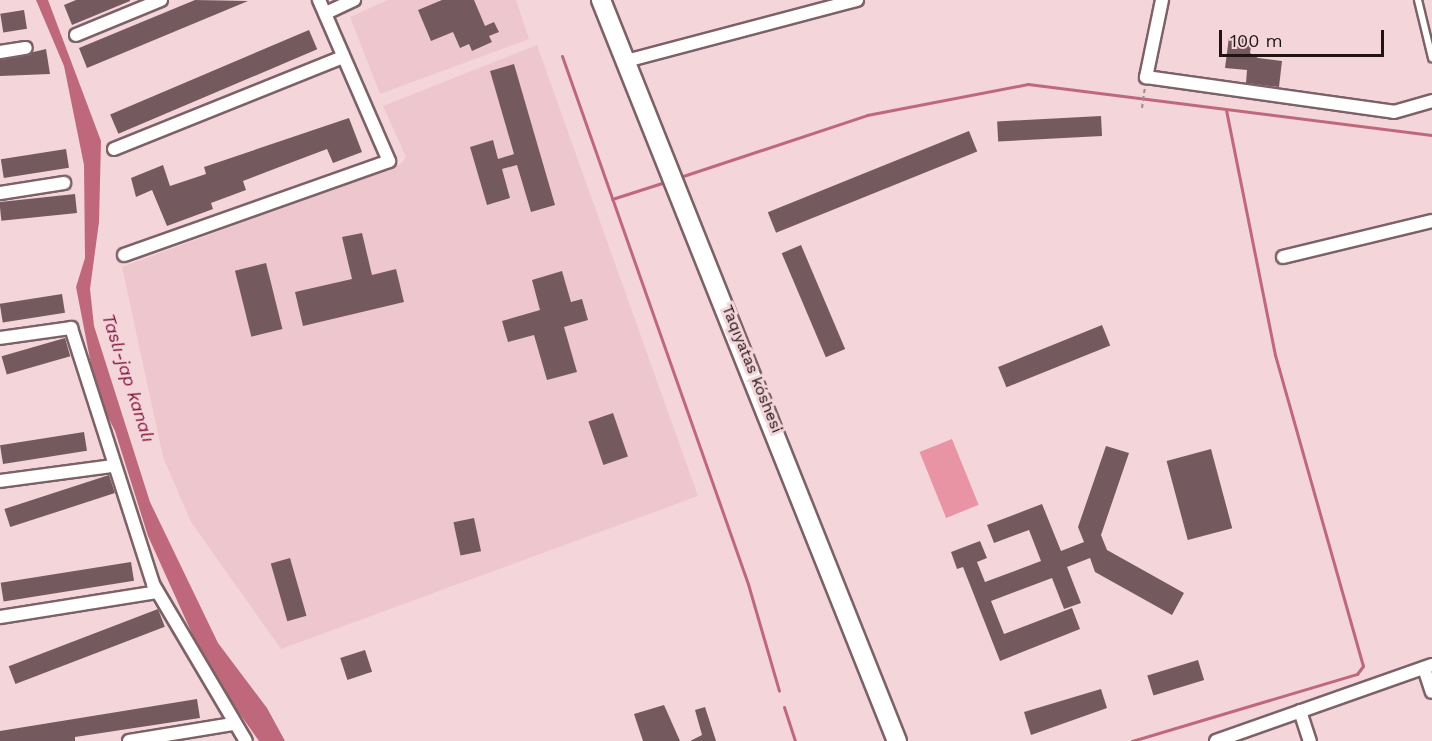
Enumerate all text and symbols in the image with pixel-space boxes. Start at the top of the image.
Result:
scale bar [1222,18,1387,56]
text: 100 m [1230,30,1283,51]
street label: Taqıyatas kóshesi [718,302,786,436]
water label: Taslı-jap kanalı [97,311,159,445]

